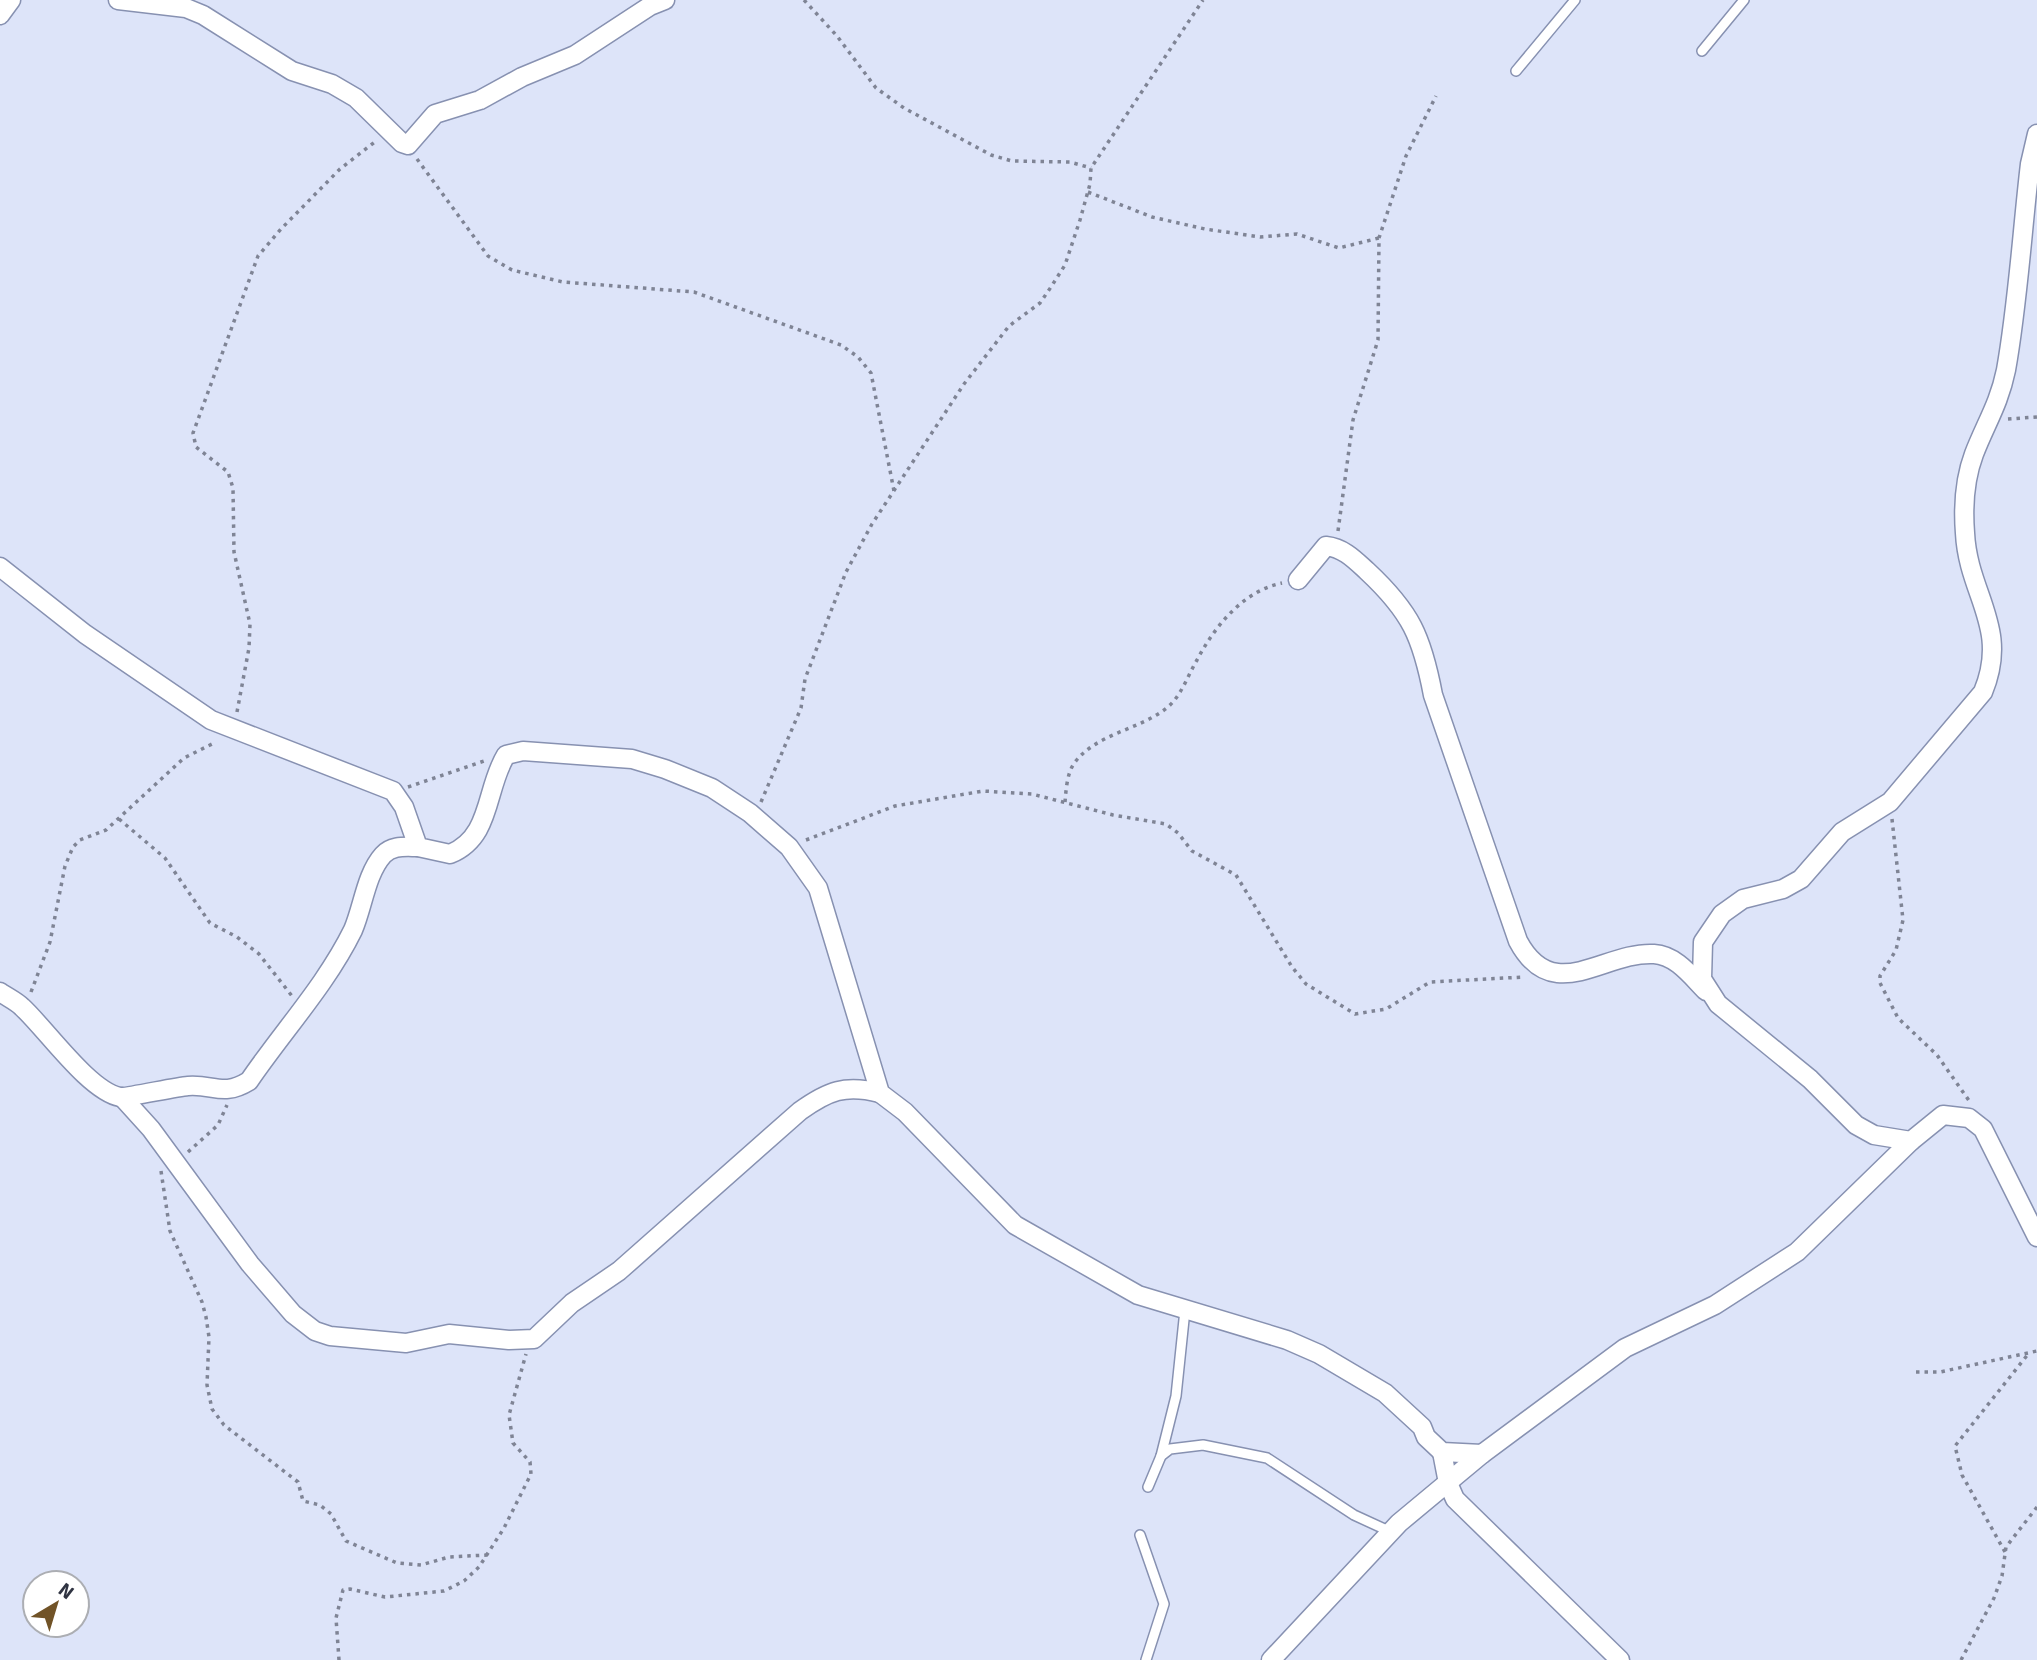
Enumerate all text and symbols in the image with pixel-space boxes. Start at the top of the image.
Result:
north arrow [21,1569,91,1639]
text: N [53,1578,78,1605]

